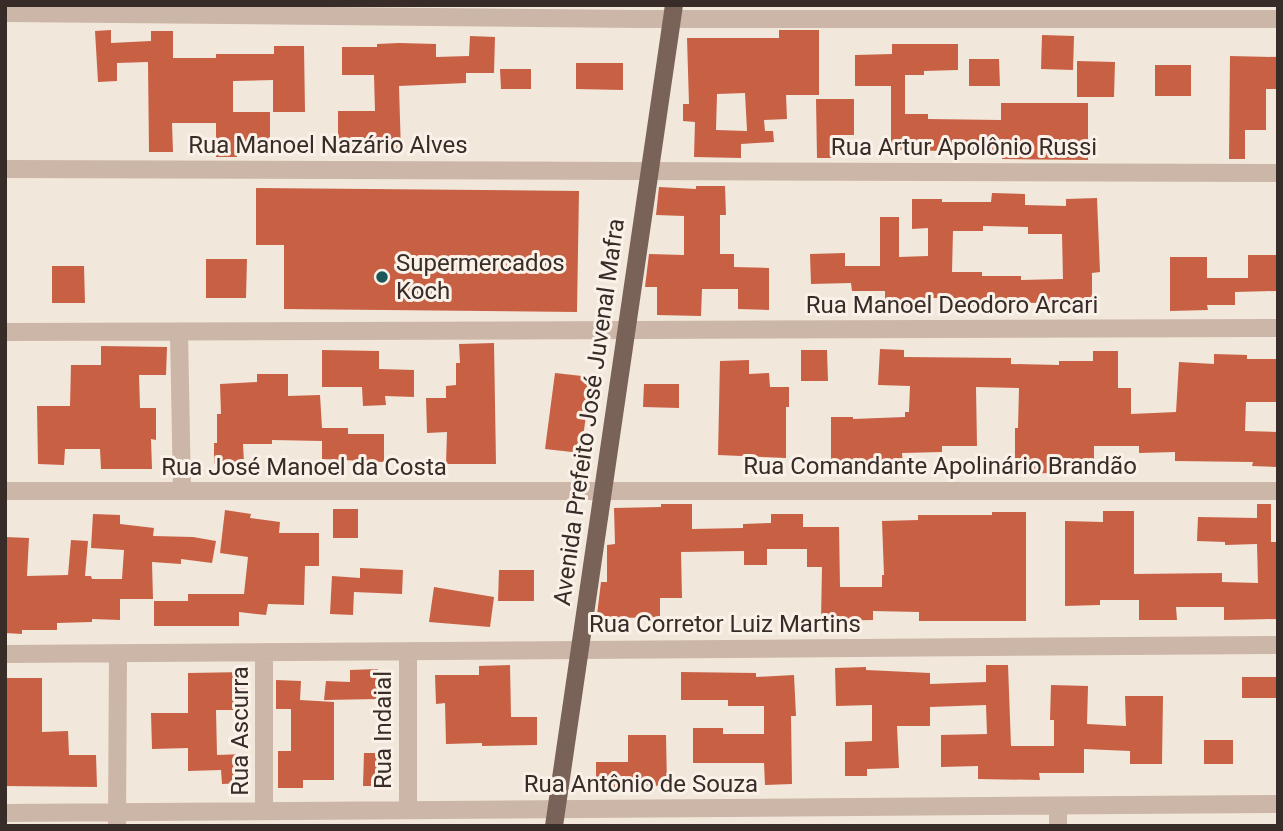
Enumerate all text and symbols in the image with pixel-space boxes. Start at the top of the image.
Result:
street label: Rua Manoel Nazário Alves [188,131,468,159]
street label: Rua Artur Apolônio Russi [831,133,1097,161]
street label: Avenida Prefeito José Juvenal Mafra [548,217,630,607]
place label: Supermercados Koch [396,249,565,305]
marker: Supermercados Koch [374,269,390,285]
street label: Rua Manoel Deodoro Arcari [806,291,1098,319]
street label: Rua Comandante Apolinário Brandão [743,452,1137,480]
street label: Rua José Manoel da Costa [161,453,447,481]
street label: Rua Corretor Luiz Martins [589,610,861,638]
street label: Rua Ascurra [226,666,254,796]
street label: Rua Indaial [369,671,397,789]
street label: Rua Antônio de Souza [524,770,758,798]

